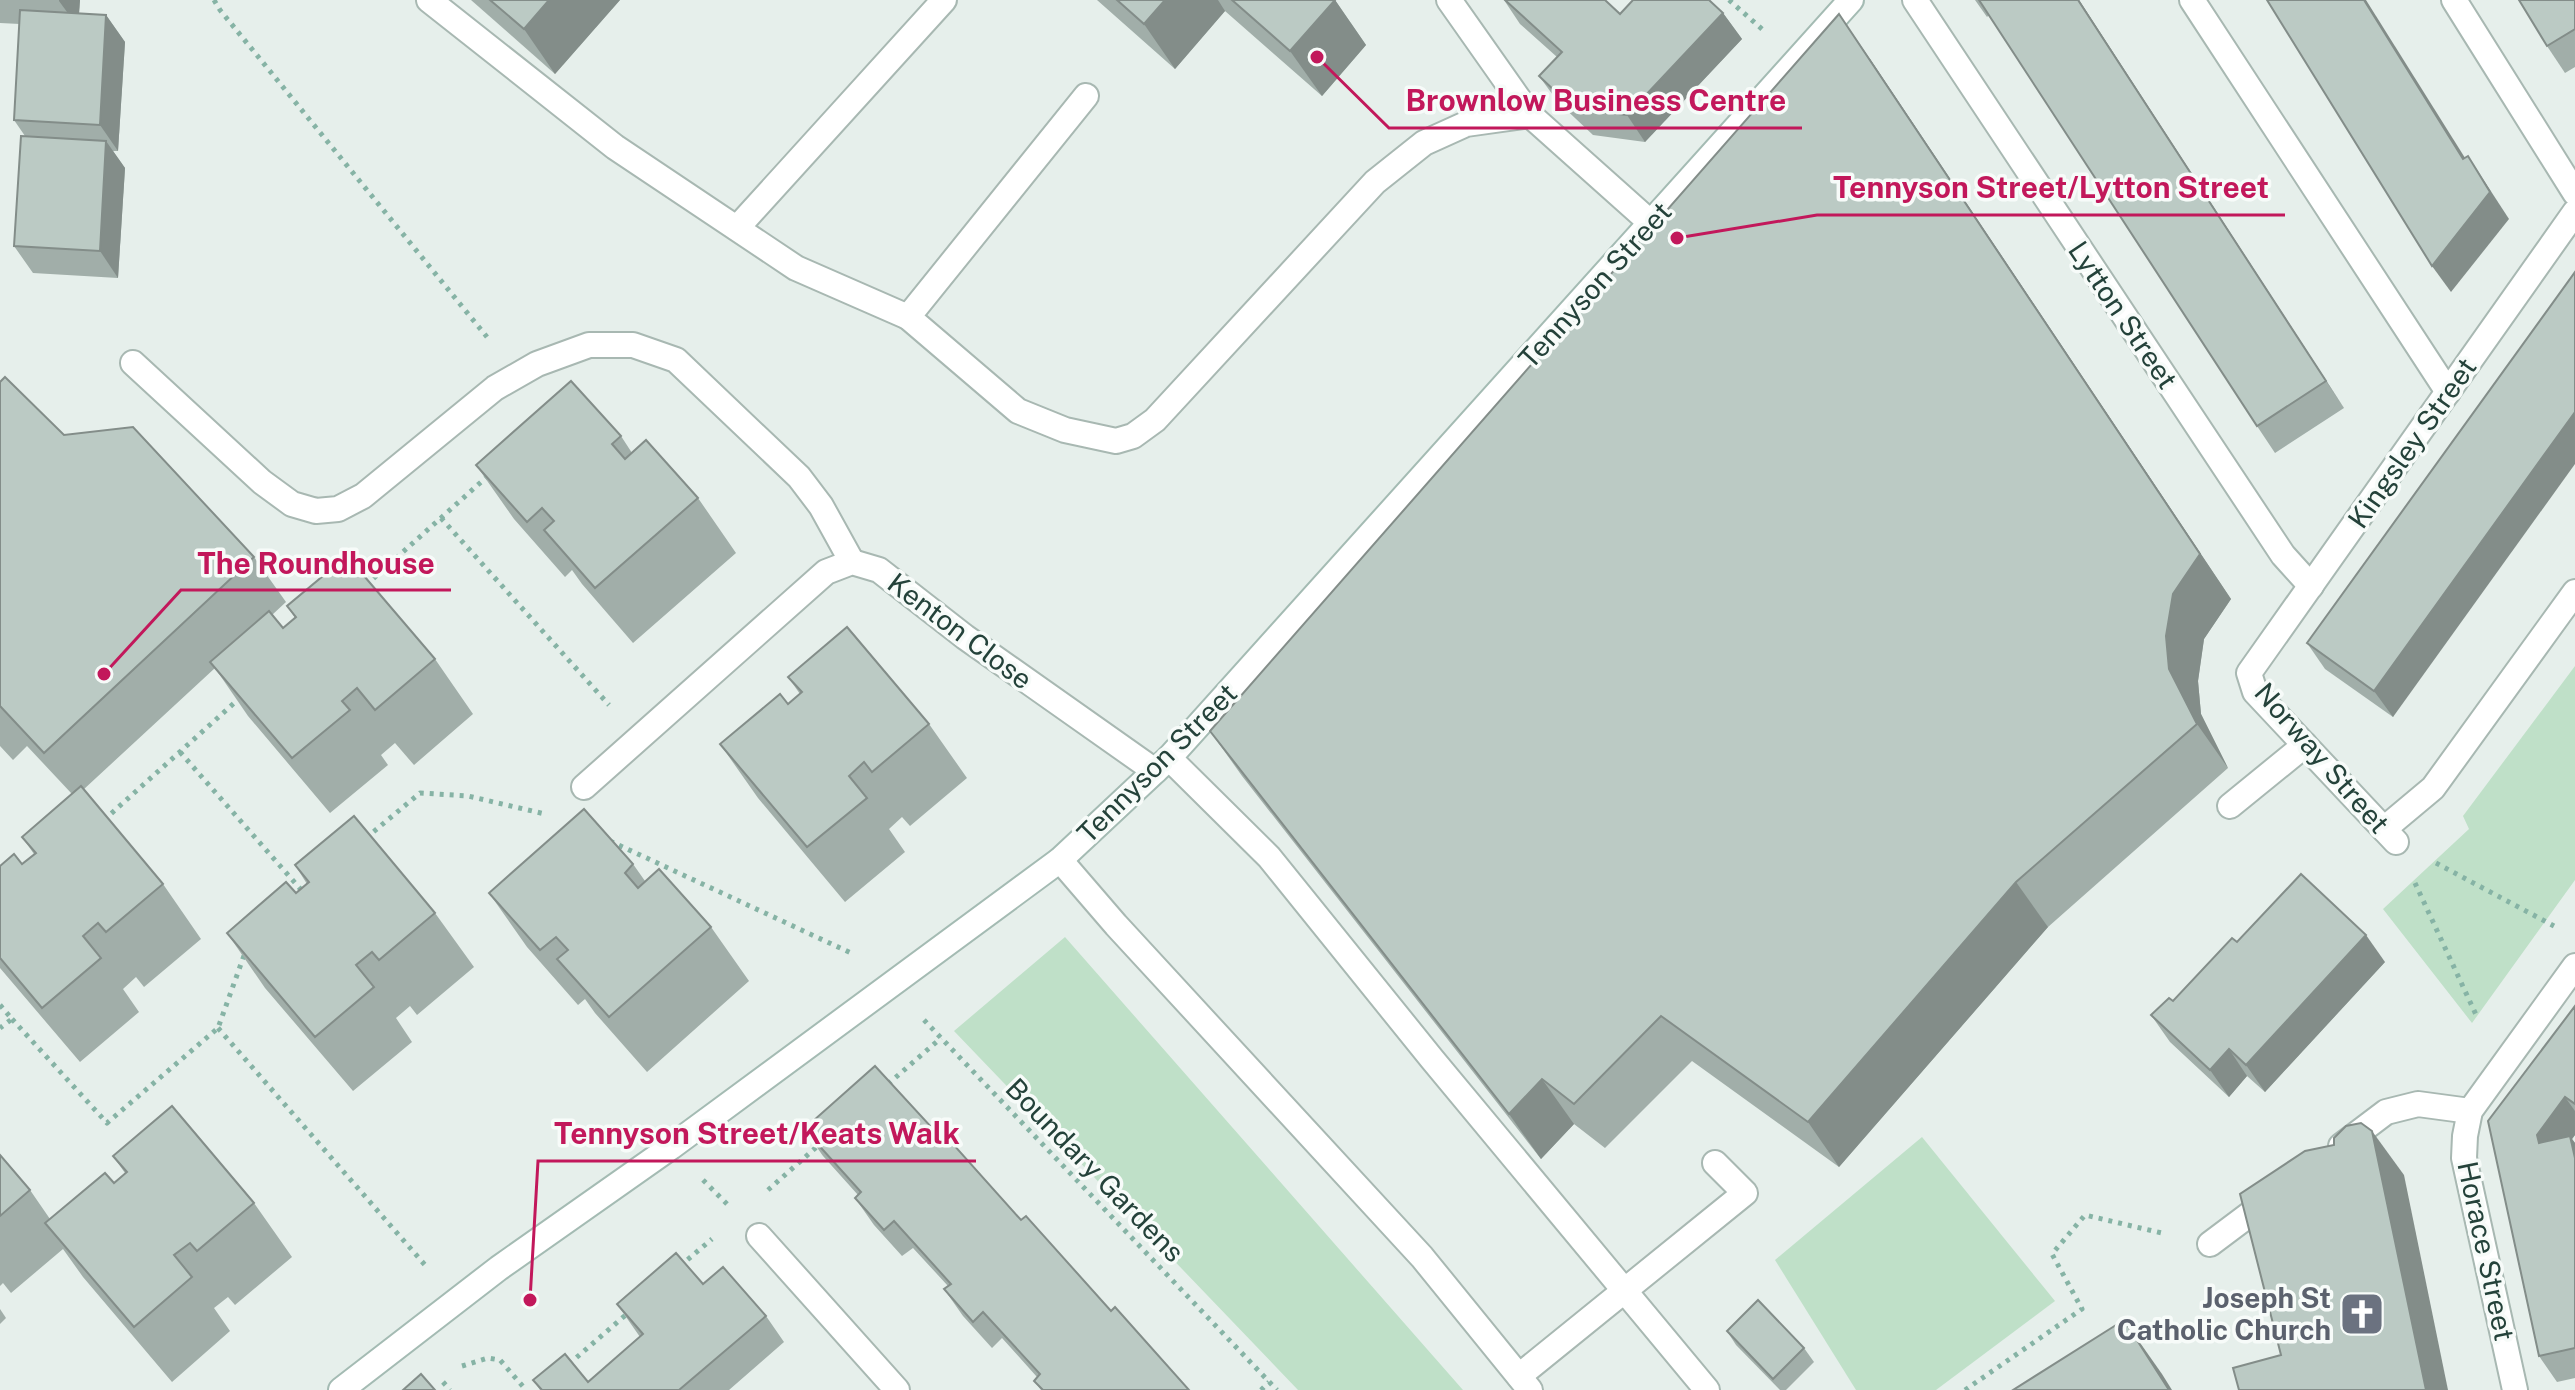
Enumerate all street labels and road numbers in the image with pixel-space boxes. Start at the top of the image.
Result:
street label: Tennyson Street [1511,195,1678,374]
street label: Lytton Street [2062,235,2185,395]
street label: Kingsley Street [2341,351,2483,534]
street label: Kenton Close [882,566,1039,695]
street label: Tennyson Street [1070,676,1243,849]
street label: Norway Street [2248,676,2397,839]
street label: Boundary Gardens [999,1071,1191,1268]
street label: Horace Street [2451,1158,2522,1344]

